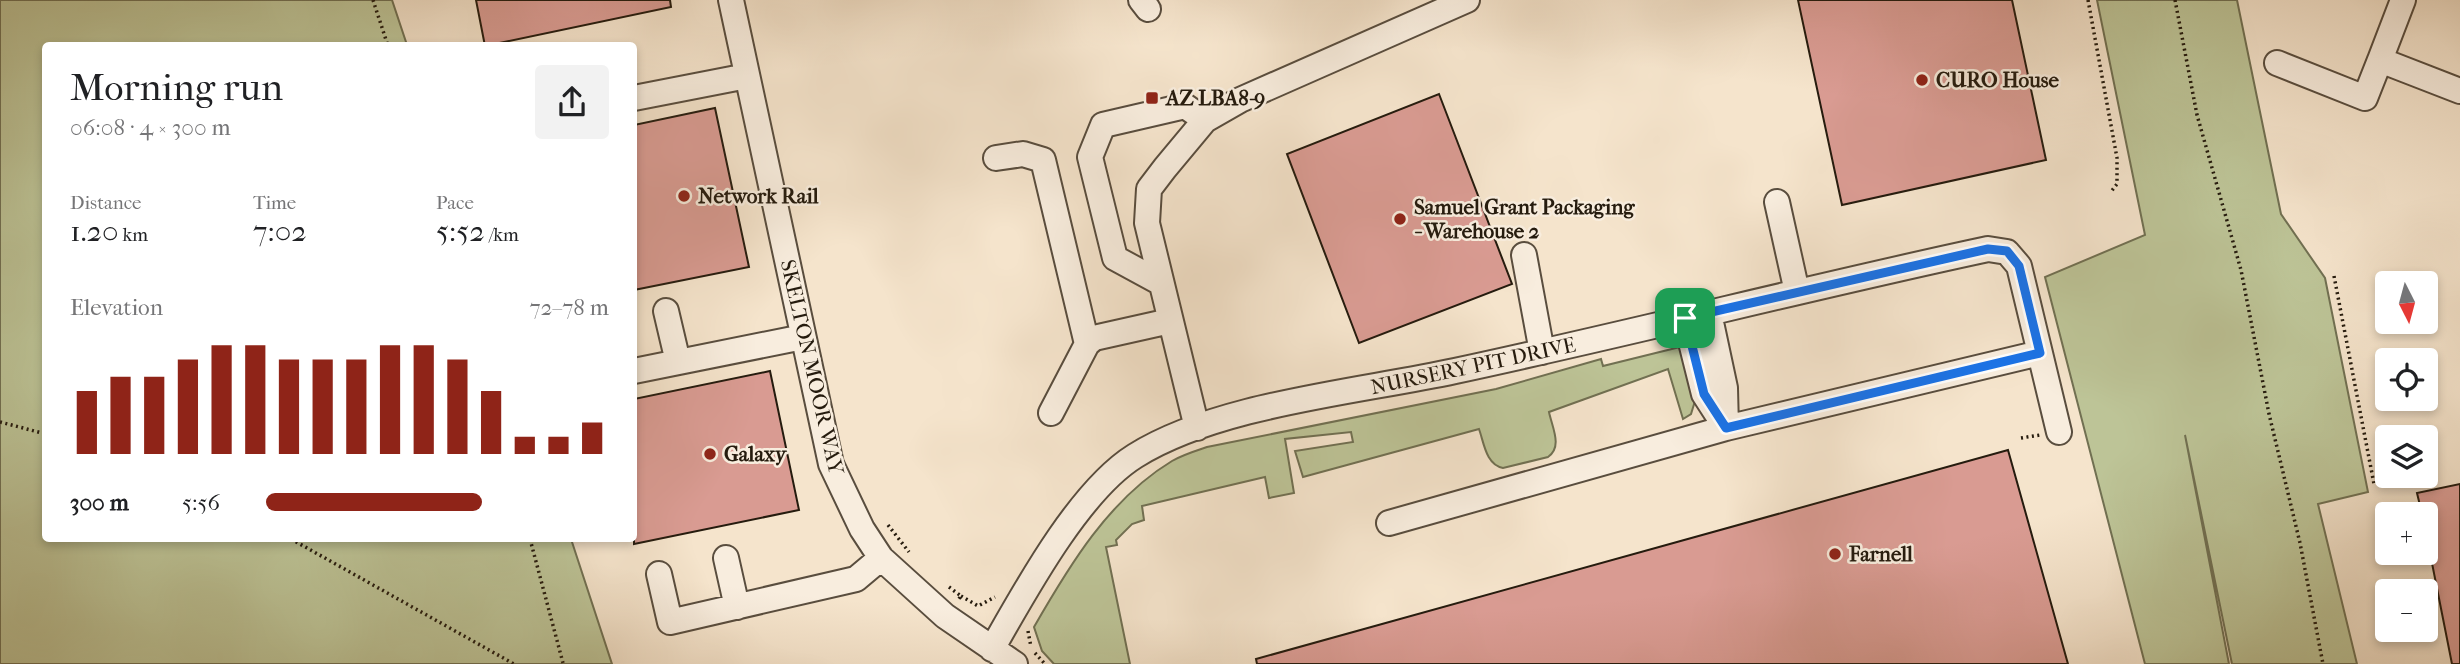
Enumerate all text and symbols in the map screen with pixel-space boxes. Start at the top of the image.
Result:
text: Morning run [70,65,283,110]
button: share [535,65,609,139]
place label: CURO House [1936,68,2060,92]
marker: CURO House [1914,72,1930,88]
place label: AZ LBA8-9 [1164,86,1265,110]
marker: AZ LBA8-9 [1144,90,1160,106]
text: 06:08 · 4 × 300 m [70,114,231,141]
place label: Network Rail [698,184,819,208]
marker: Network Rail [676,188,692,204]
text: Distance [70,192,141,214]
text: Time [253,192,296,214]
text: Pace [436,192,474,214]
place label: Samuel Grant Packaging - Warehouse 2 [1414,195,1635,243]
marker: Samuel Grant Packaging - Warehouse 2 [1392,211,1408,227]
text: 1.20 [70,214,118,249]
text: 7:02 [253,214,307,249]
text: 5:52 [436,214,485,249]
text: km [118,224,148,246]
text: /km [485,224,519,246]
street label: SKELTON MOOR WAY [776,257,849,478]
north arrow [2375,271,2438,334]
map controls [2375,271,2438,642]
pin [1655,288,1715,348]
text: Elevation [70,294,163,321]
text: 72–78 m [529,294,609,321]
icon: arrive [1666,299,1704,337]
street label: NURSERY PIT DRIVE [1368,332,1578,399]
button: locate [2375,348,2438,411]
button: layers [2375,425,2438,488]
place label: Galaxy [724,442,788,466]
marker: Galaxy [702,446,718,462]
text: 300 m [70,489,129,516]
text: 5:56 [182,489,220,516]
button: + [2375,502,2438,565]
place label: Farnell [1848,542,1913,566]
marker: Farnell [1827,546,1843,562]
button: − [2375,579,2438,642]

